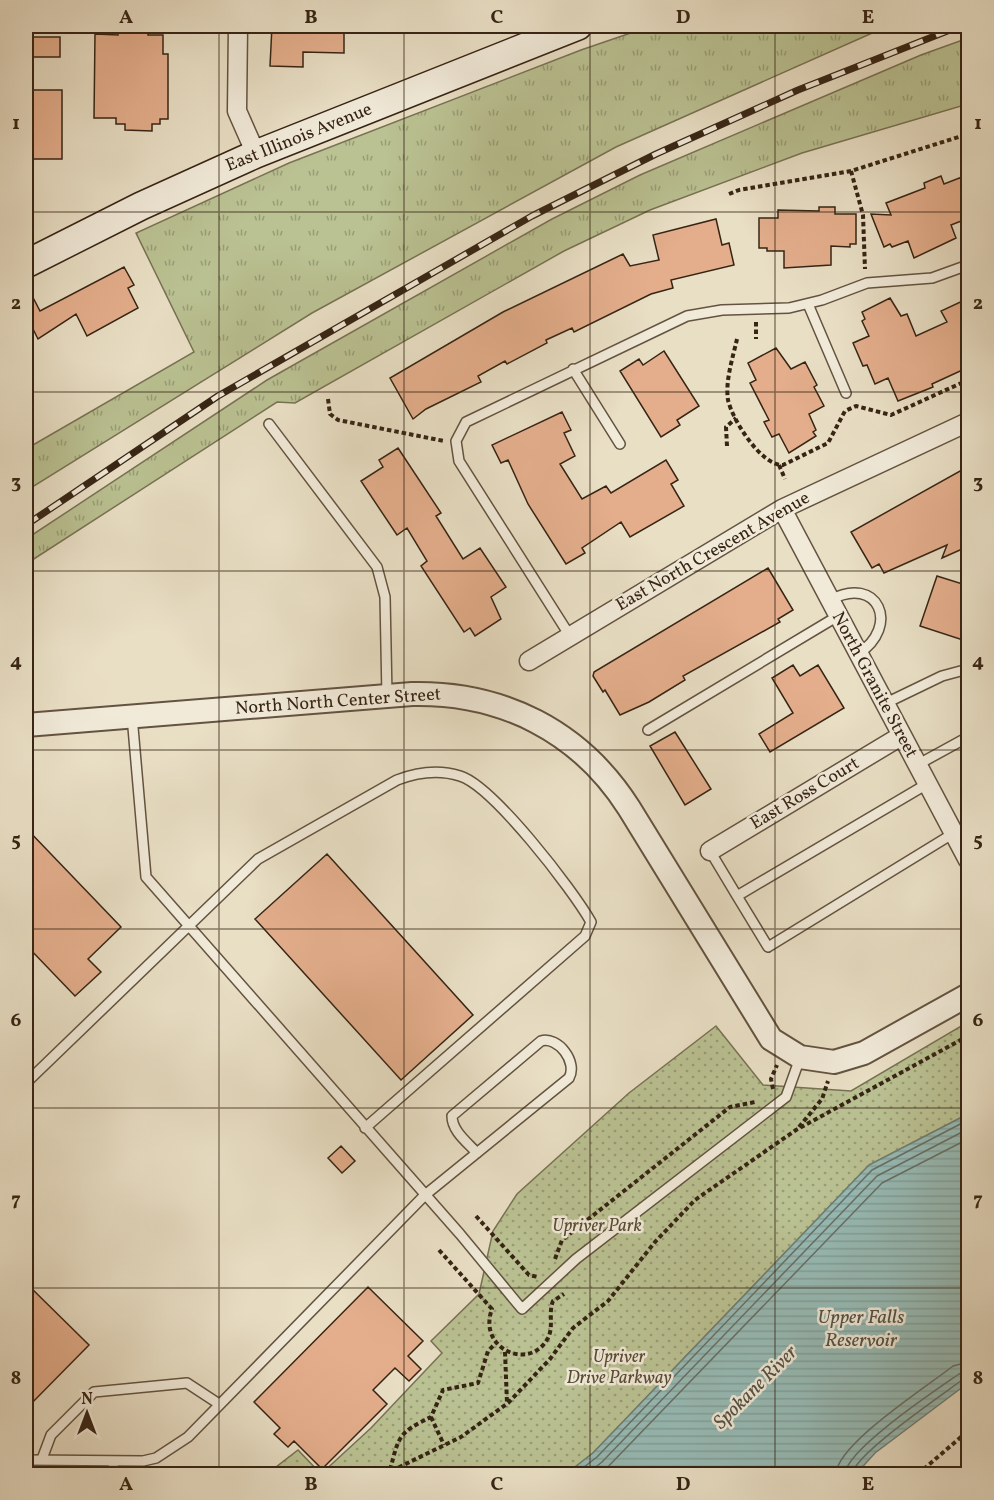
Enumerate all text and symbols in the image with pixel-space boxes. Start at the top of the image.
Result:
text: A [119,4,133,32]
text: B [304,4,318,32]
text: C [491,4,504,32]
text: D [676,4,690,32]
text: E [862,4,874,32]
street label: East Illinois Avenue [222,97,376,179]
text: 1 [12,110,20,138]
text: 1 [974,110,982,138]
text: 2 [11,290,21,318]
text: 2 [973,290,983,318]
text: 3 [11,469,21,497]
text: 3 [973,469,983,497]
street label: East North Crescent Avenue [611,486,815,618]
street label: North Granite Street [825,607,923,763]
text: 4 [10,648,22,676]
text: 4 [972,648,984,676]
street label: North North Center Street [234,682,442,722]
street label: East Ross Court [746,752,864,836]
text: 5 [11,827,21,855]
text: 5 [973,827,983,855]
text: 6 [11,1007,22,1035]
text: 6 [973,1007,984,1035]
text: 7 [11,1186,21,1214]
text: 7 [973,1186,983,1214]
park label: Upriver Park [552,1214,642,1239]
water label: Upper Falls Reservoir [818,1304,905,1355]
water label: Spokane River [708,1339,805,1436]
park label: Upriver Drive Parkway [566,1345,672,1391]
text: 8 [11,1365,21,1393]
text: 8 [973,1365,983,1393]
north arrow [57,1383,117,1443]
text: N [81,1389,93,1411]
text: A [119,1471,133,1499]
text: B [304,1471,318,1499]
text: C [491,1471,504,1499]
text: D [676,1471,690,1499]
text: E [862,1471,874,1499]

